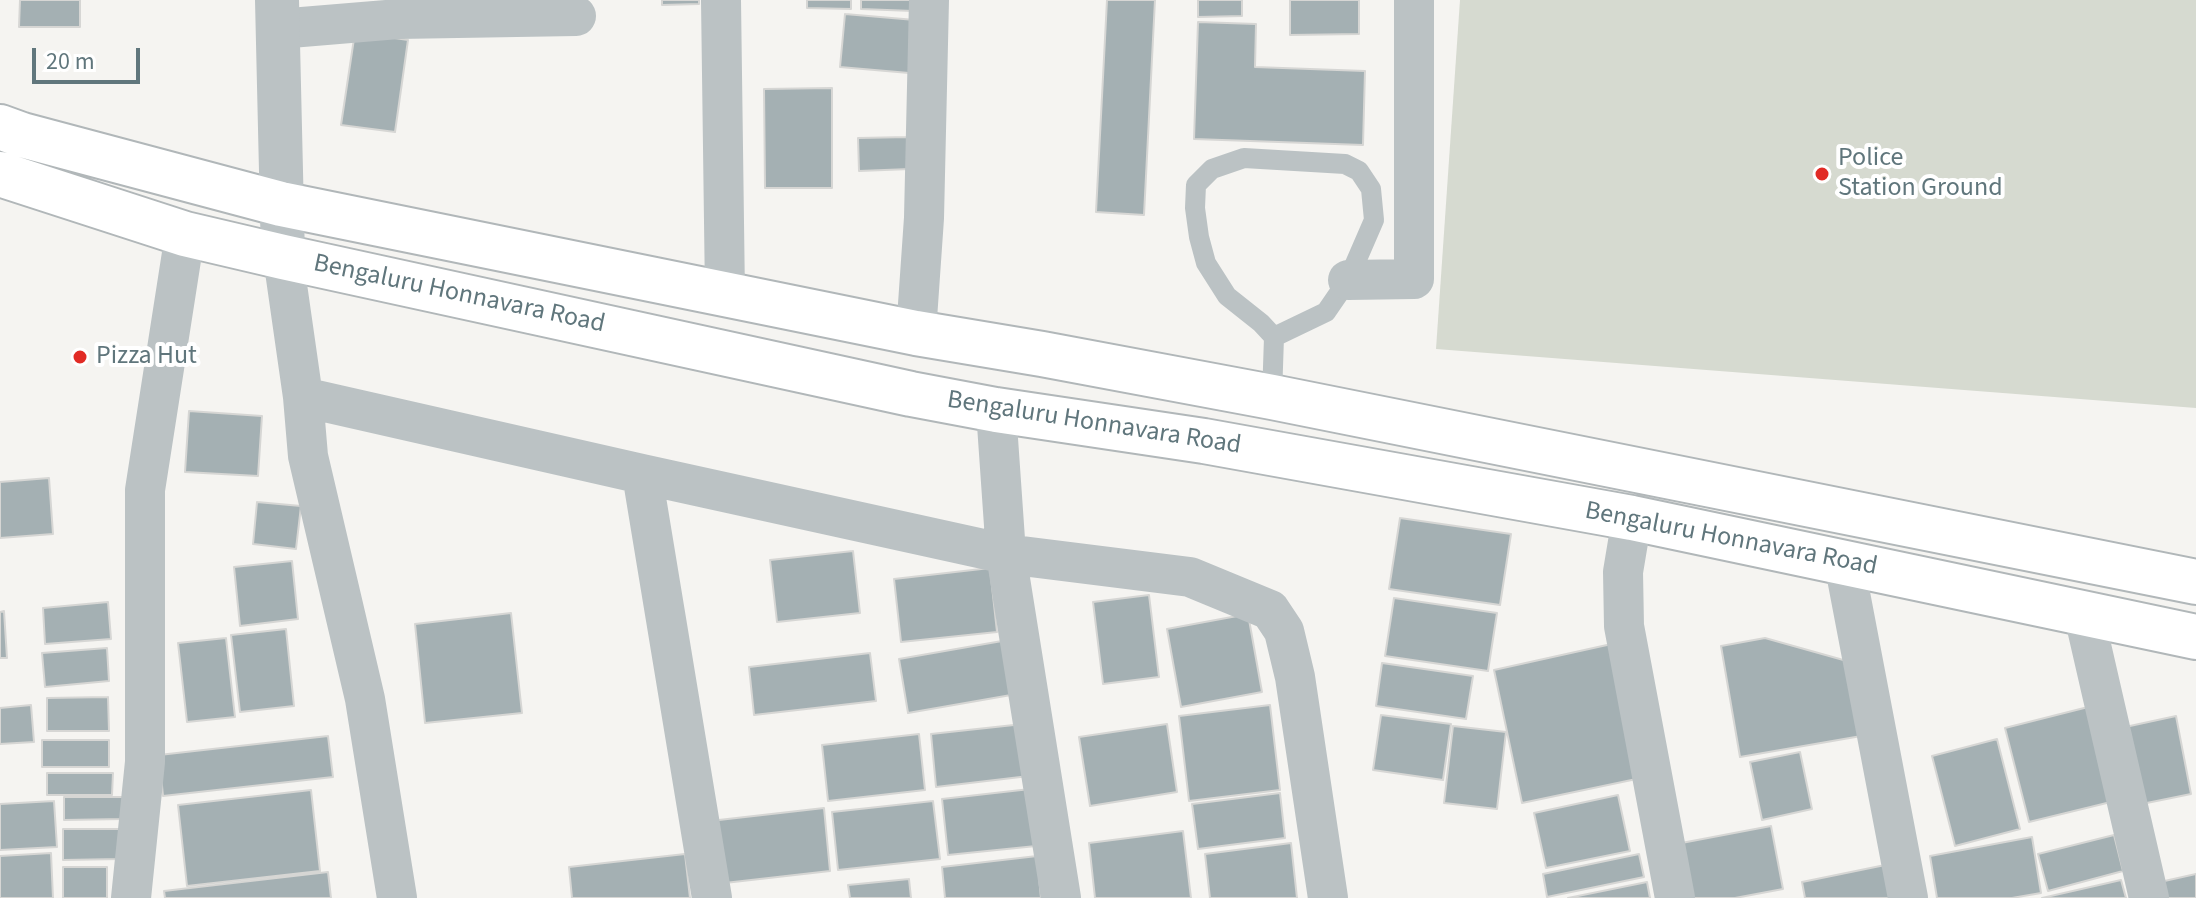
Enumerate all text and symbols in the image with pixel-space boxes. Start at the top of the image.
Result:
scale bar [36,32,144,82]
text: 20 m [46,44,95,79]
place label: Police Station Ground [1838,143,2003,204]
marker: Police Station Ground [1813,165,1831,183]
street label: Bengaluru Honnavara Road [310,249,608,341]
place label: Pizza Hut [96,341,197,373]
marker: Pizza Hut [71,348,89,366]
street label: Bengaluru Honnavara Road [945,385,1243,463]
street label: Bengaluru Honnavara Road [1582,496,1880,584]

